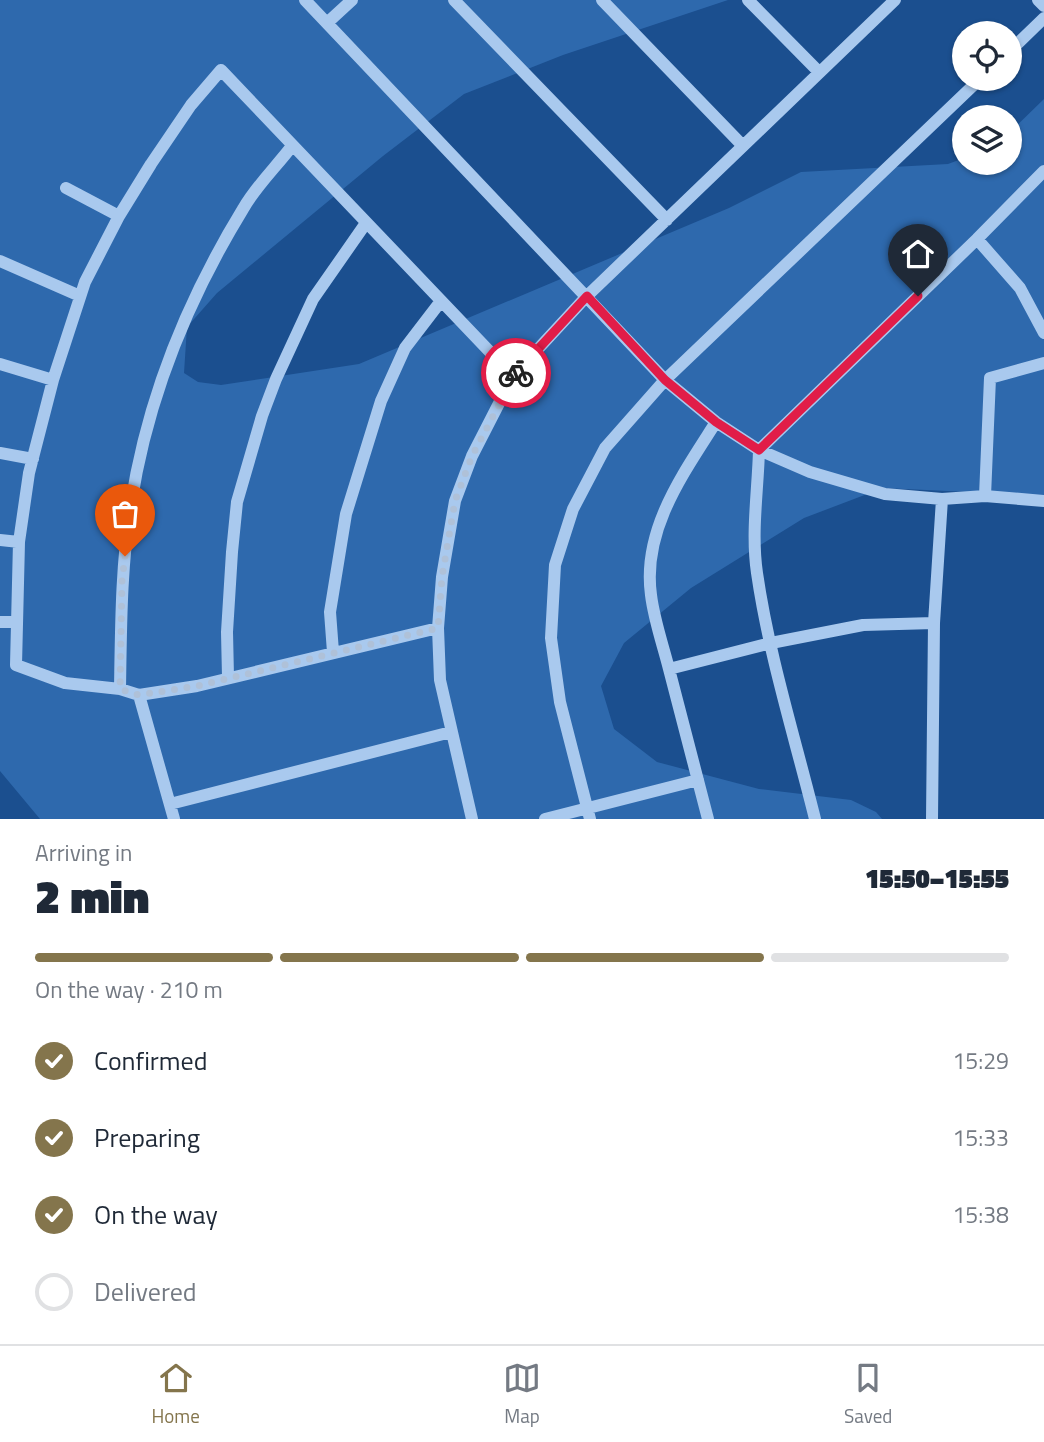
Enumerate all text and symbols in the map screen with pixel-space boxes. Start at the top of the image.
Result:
map controls [952,21,1022,175]
button: locate [952,21,1022,91]
button: layers [952,105,1022,175]
pin [888,224,948,296]
icon: home [899,235,937,273]
courier [481,338,551,408]
icon: bike [497,354,535,392]
pin [95,484,155,556]
icon: bag [106,495,144,533]
text: Arriving in [35,835,132,870]
text: 15:50–15:55 [865,859,1009,898]
text: 2 min [35,861,149,931]
text: On the way · 210 m [35,972,223,1007]
text: Confirmed [94,1041,208,1080]
icon: check [35,1042,73,1080]
text: 15:29 [952,1043,1009,1078]
text: Preparing [94,1118,200,1157]
icon: check [35,1119,73,1157]
text: 15:33 [952,1120,1009,1155]
text: On the way [94,1195,218,1234]
icon: check [35,1196,73,1234]
text: 15:38 [952,1197,1009,1232]
text: Delivered [94,1272,197,1311]
tab: Home [152,1359,200,1430]
tab: Map [503,1359,541,1430]
tab: Saved [844,1359,892,1430]

